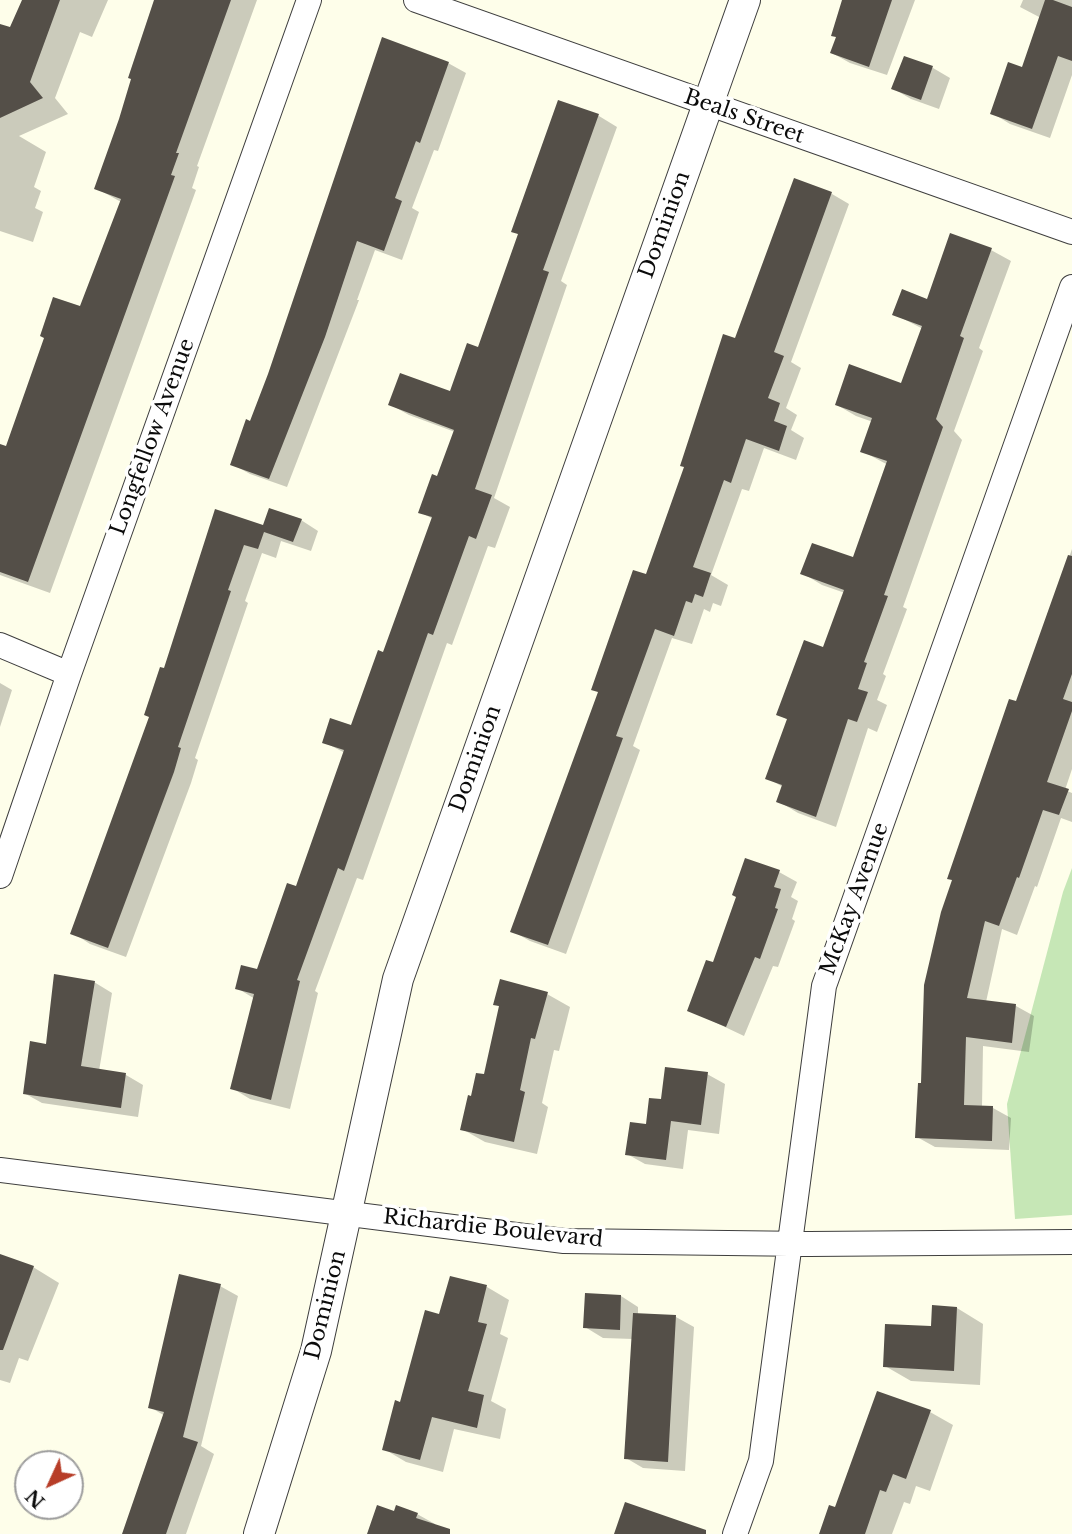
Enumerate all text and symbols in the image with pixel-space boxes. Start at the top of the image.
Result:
street label: Beals Street [681,85,807,149]
street label: Dominion [634,168,696,282]
street label: Longfellow Avenue [106,335,200,539]
street label: Dominion [445,702,507,816]
street label: McKay Avenue [816,819,894,979]
street label: Richardie Boulevard [382,1205,604,1253]
street label: Dominion [300,1248,352,1362]
north arrow [14,1450,84,1520]
text: N [21,1484,50,1513]

